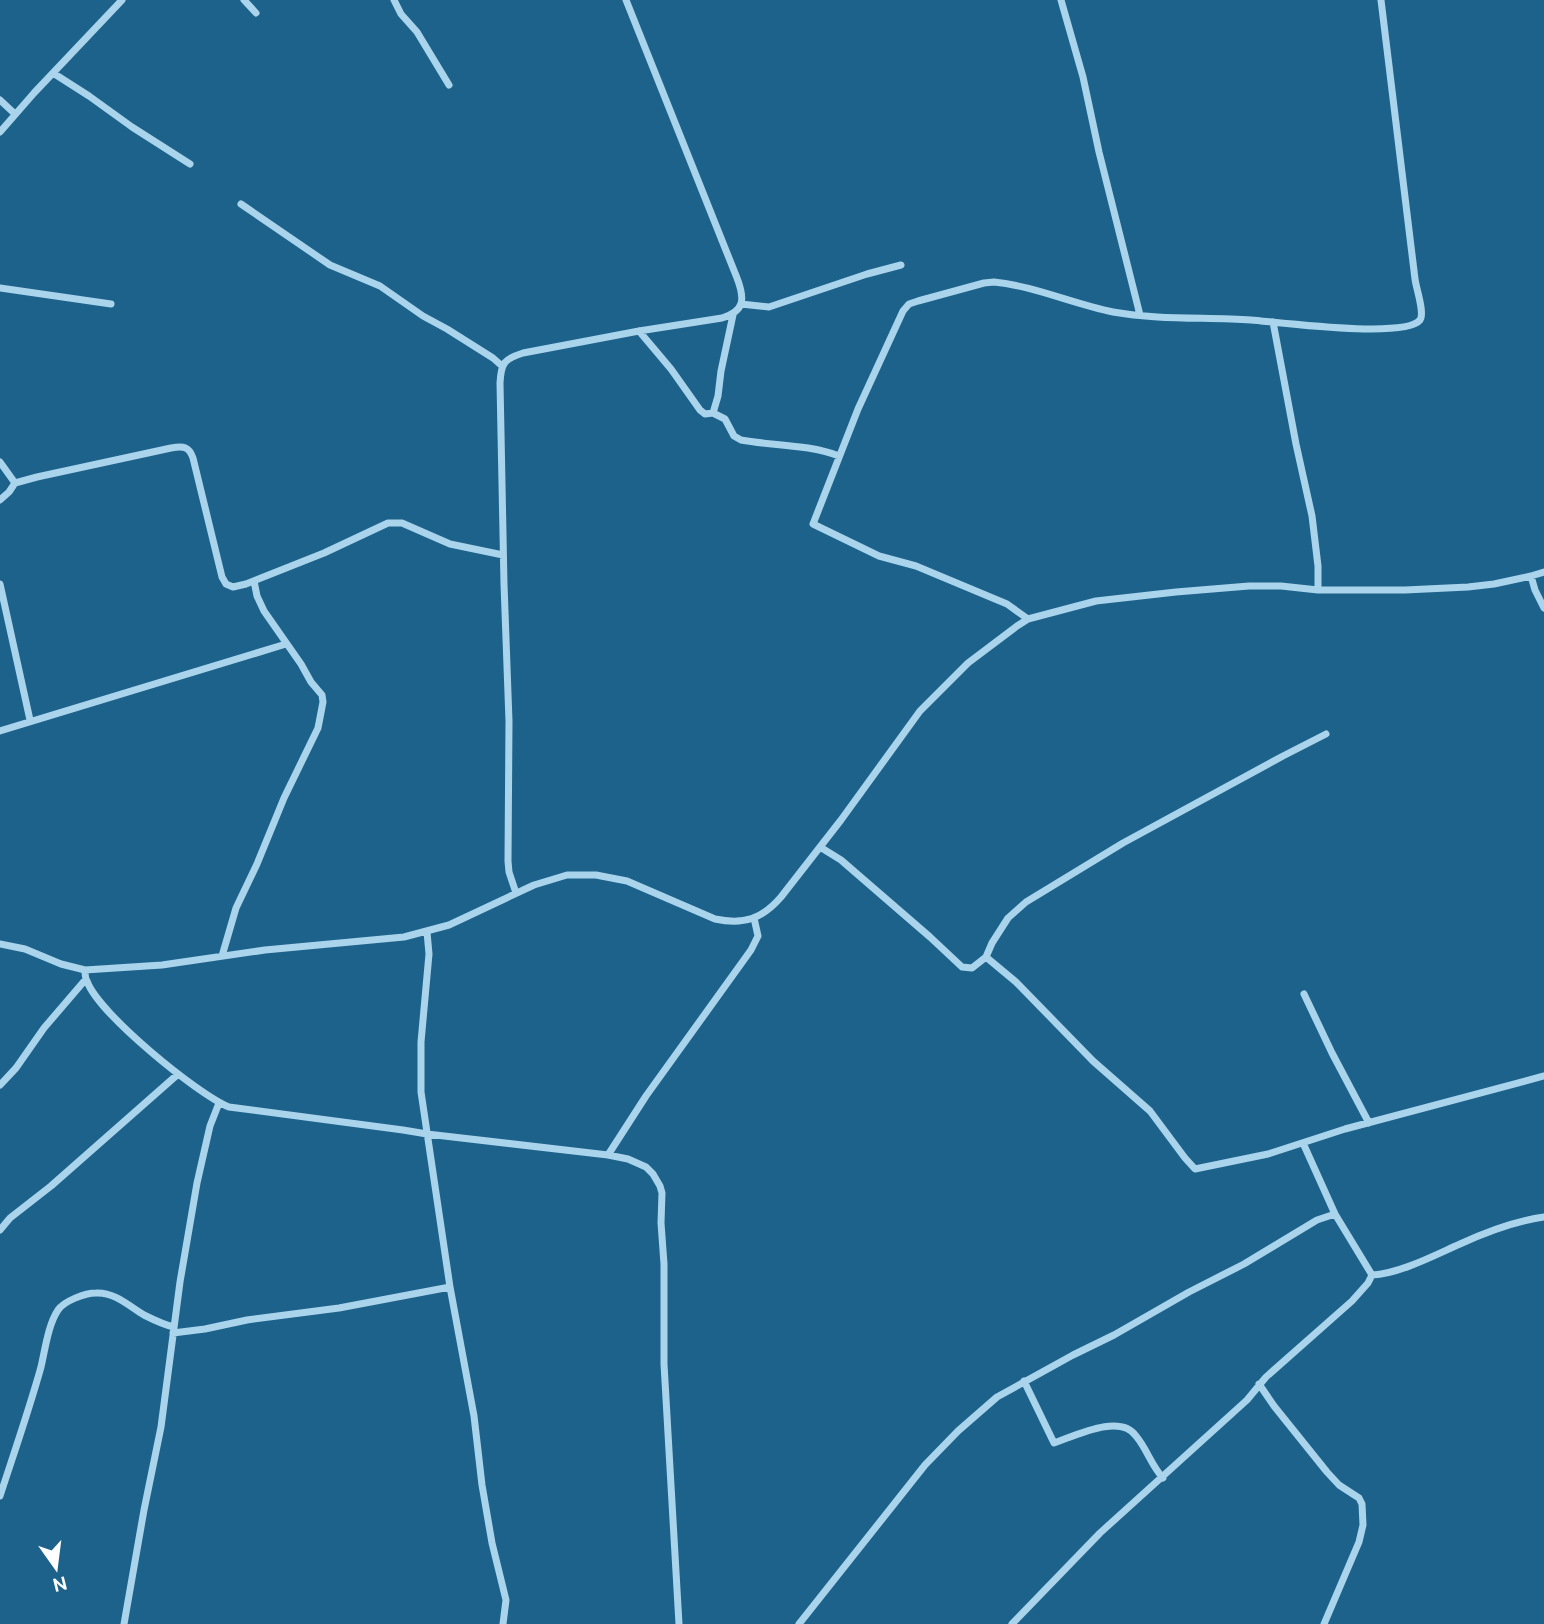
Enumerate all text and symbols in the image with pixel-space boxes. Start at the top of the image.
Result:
north arrow [21,1533,91,1603]
text: N [51,1572,70,1597]

